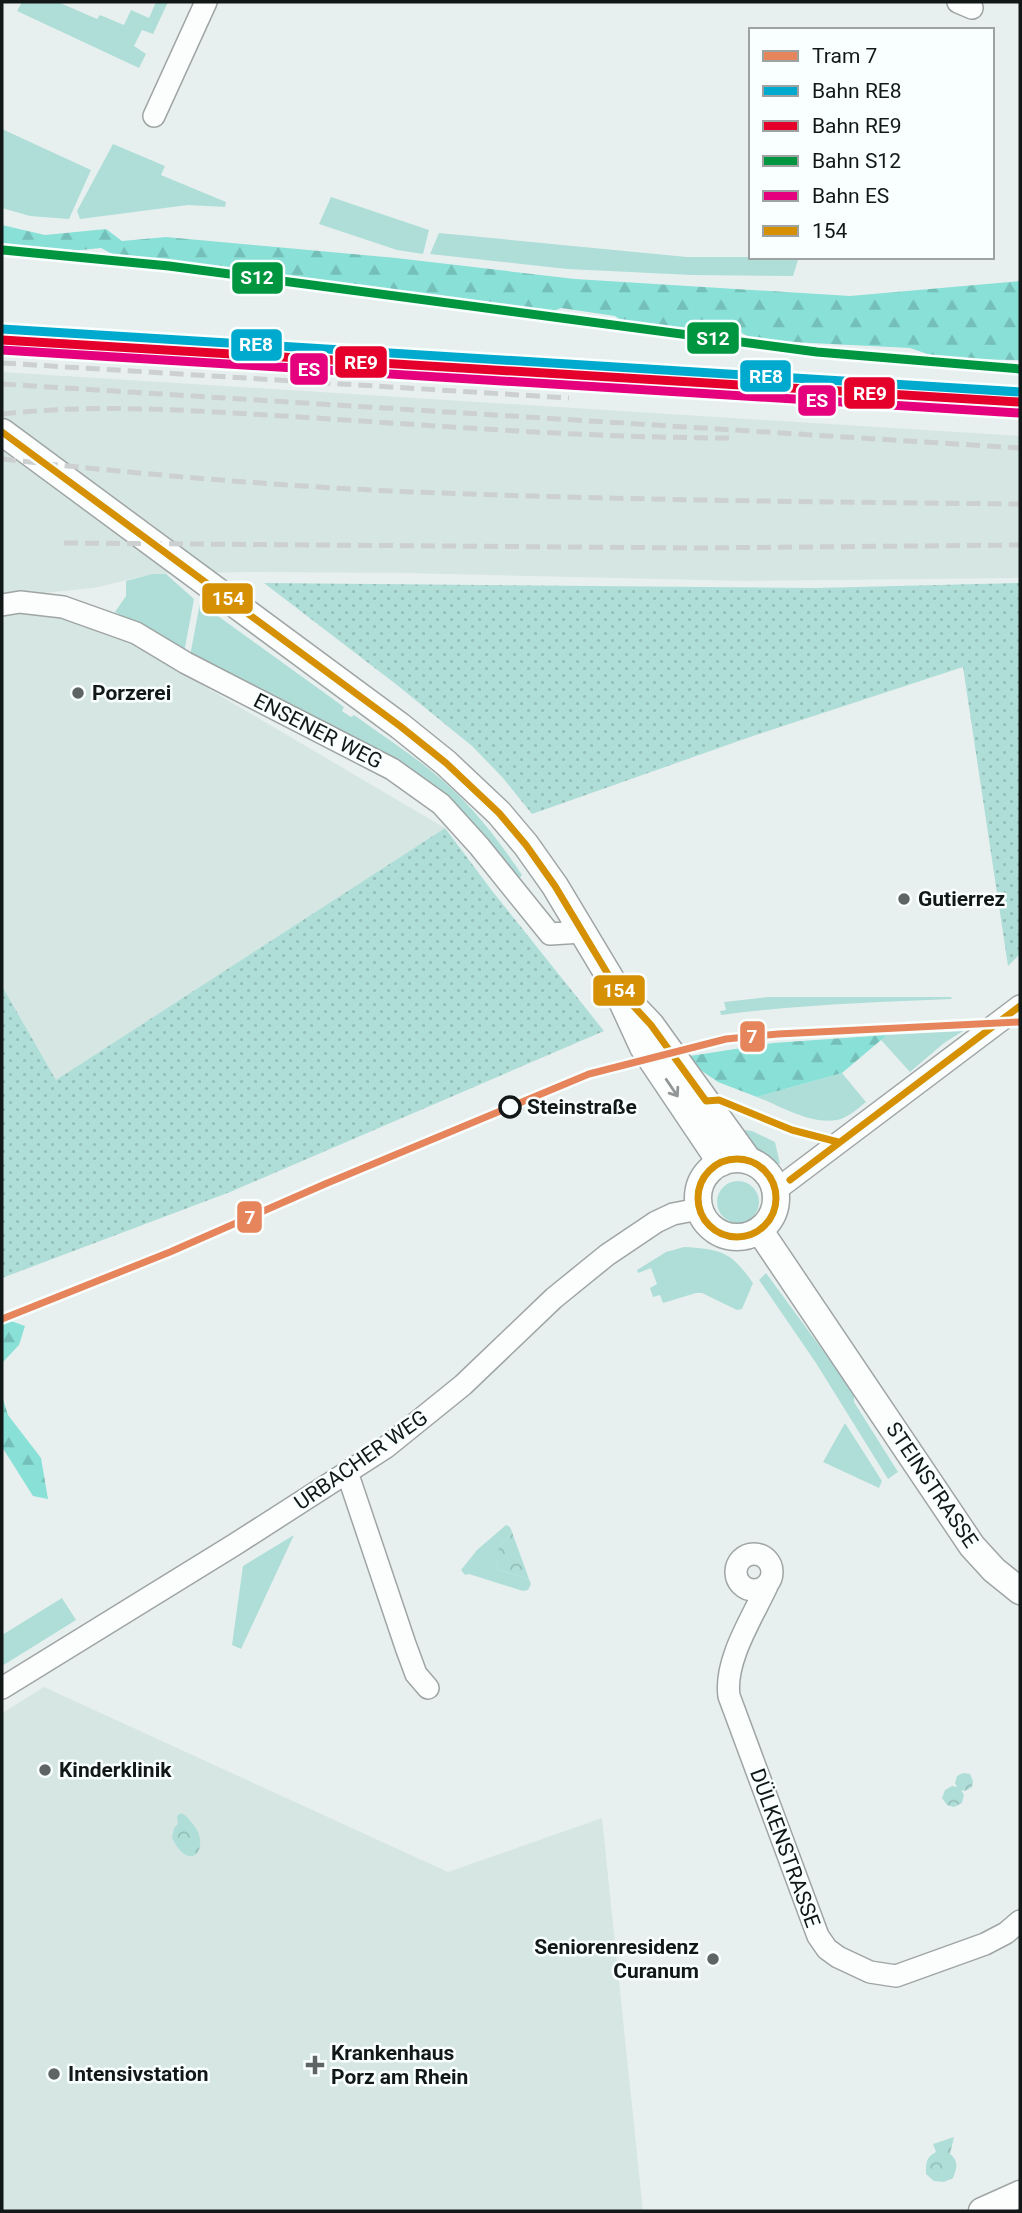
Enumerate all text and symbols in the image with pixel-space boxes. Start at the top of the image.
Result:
legend [749,28,994,259]
text: Tram 7 [812,44,877,68]
text: Bahn RE8 [812,79,902,103]
text: Bahn RE9 [812,114,902,138]
text: Bahn S12 [812,149,901,173]
text: Bahn ES [812,184,889,208]
text: 154 [812,219,848,243]
line badge: S12 [231,261,284,295]
text: S12 [240,266,274,289]
line badge: S12 [686,321,740,355]
text: S12 [696,327,730,350]
line badge: RE8 [230,328,283,362]
text: RE8 [239,333,273,356]
line badge: RE9 [334,345,388,379]
text: RE9 [344,351,378,374]
line badge: ES [289,352,329,386]
text: ES [298,358,320,381]
line badge: RE8 [739,359,792,393]
text: RE8 [749,365,783,388]
line badge: RE9 [843,376,896,410]
text: RE9 [853,382,887,405]
line badge: ES [797,384,837,417]
text: ES [806,389,828,412]
line badge: 154 [201,582,254,615]
text: 154 [212,587,244,610]
place label: Porzerei [92,681,171,705]
marker: Porzerei [70,685,86,701]
street label: ENSENER WEG [250,688,386,774]
place label: Gutierrez [918,887,1005,911]
marker: Gutierrez [896,891,912,907]
line badge: 154 [592,974,646,1007]
text: 154 [603,979,635,1002]
line badge: 7 [739,1020,766,1053]
text: 7 [747,1025,758,1048]
one-way arrow [665,1078,679,1097]
place label: Steinstraße [527,1095,637,1119]
marker: Steinstraße [499,1096,521,1118]
line badge: 7 [236,1200,263,1234]
text: 7 [245,1206,256,1229]
street label: URBACHER WEG [290,1405,432,1515]
street label: STEINSTRASSE [881,1418,983,1552]
place label: Kinderklinik [59,1758,172,1782]
marker: Kinderklinik [37,1762,53,1778]
street label: DÜLKENSTRASSE [745,1765,825,1931]
place label: Seniorenresidenz Curanum [534,1935,699,1983]
marker: Seniorenresidenz Curanum [705,1951,721,1967]
place label: Krankenhaus Porz am Rhein [331,2041,468,2089]
marker: Krankenhaus Porz am Rhein [305,2055,325,2075]
place label: Intensivstation [68,2062,209,2086]
marker: Intensivstation [46,2066,62,2082]

